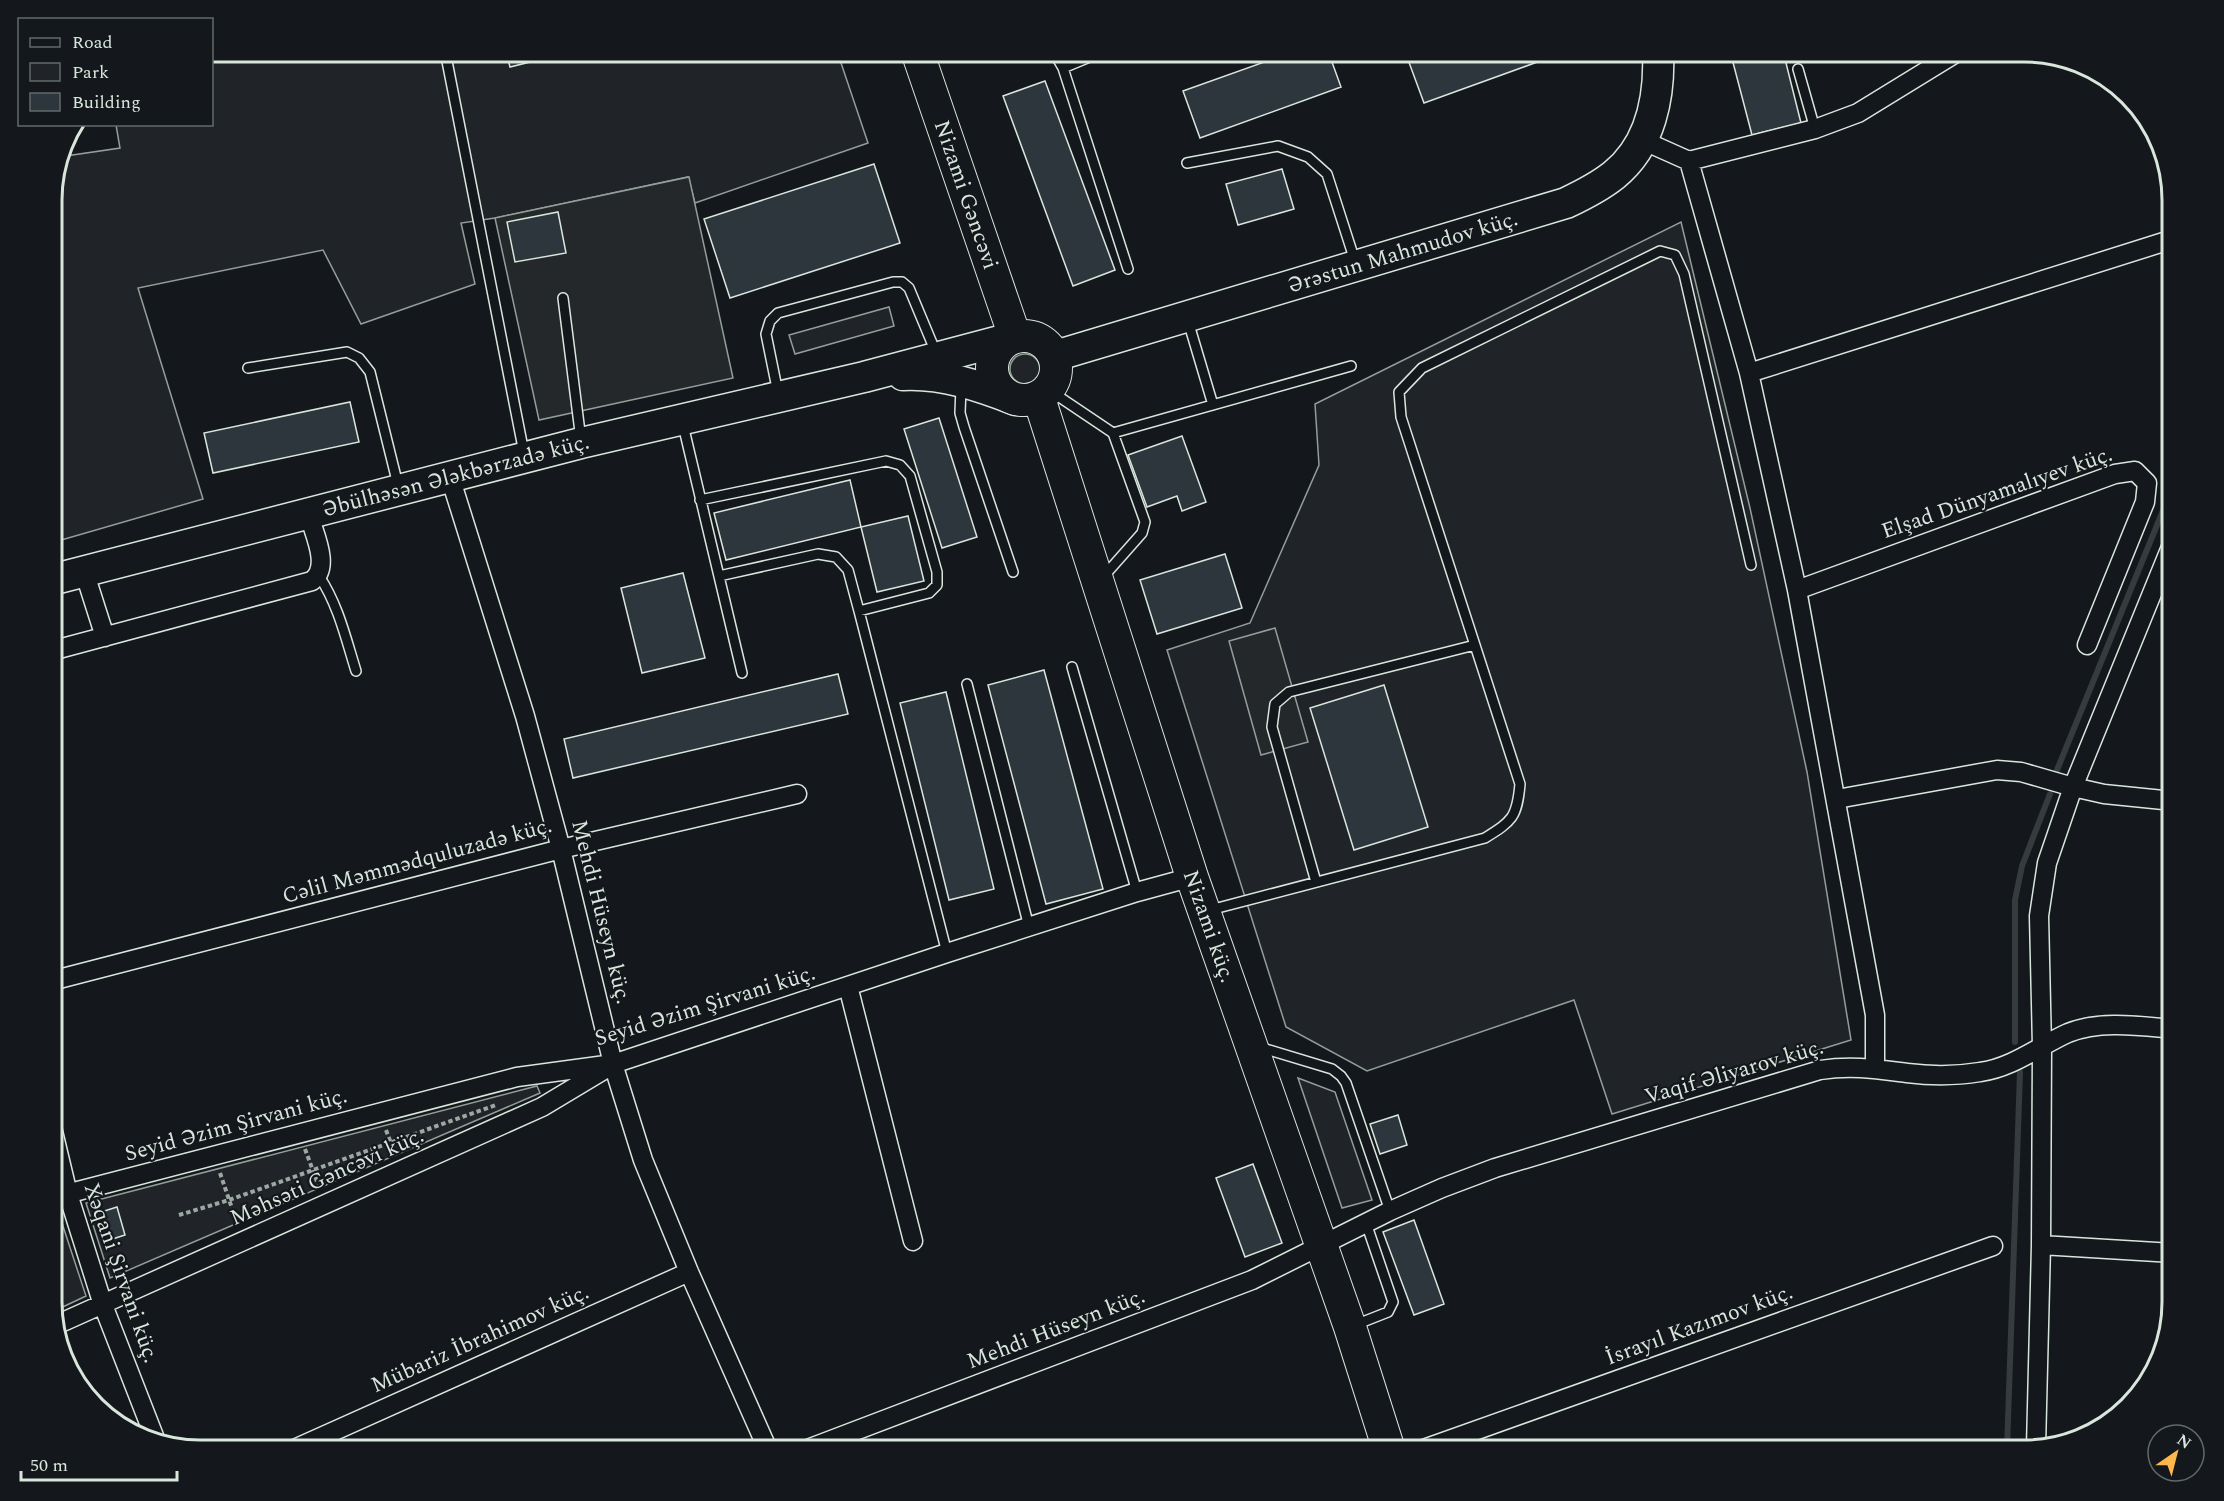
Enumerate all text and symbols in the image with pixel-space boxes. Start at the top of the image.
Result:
legend [18,18,213,126]
text: Road [72,29,113,56]
text: Park [72,59,109,86]
text: Building [72,89,141,116]
street label: Nizami Gəncəvi [925,116,1007,274]
street label: Ərəstun Mahmudov küç. [1284,202,1522,302]
street label: Əbülhəsən Ələkbərzadə küç. [319,425,592,526]
street label: Elşad Dünyamalıyev küç. [1877,438,2117,548]
street label: Cəlil Məmmədquluzadə küç. [278,809,556,913]
street label: Mehdi Hüseyn küç. [562,816,640,1008]
street label: Nizami küç. [1174,865,1244,987]
street label: Seyid Əzim Şirvani küç. [591,957,819,1055]
street label: Vaqif Əliyarov küç. [1641,1031,1827,1113]
street label: Seyid Əzim Şirvani küç. [121,1079,351,1171]
street label: Məhsəti Gəncəvi küç. [225,1119,429,1235]
street label: Xəqani Şirvani küç. [75,1178,167,1368]
street label: Mübariz İbrahimov küç. [366,1276,594,1402]
street label: İsrayıl Kazımov küç. [1601,1276,1797,1374]
street label: Mehdi Hüseyn küç. [962,1280,1150,1378]
north arrow [2146,1423,2206,1483]
text: N [2172,1428,2196,1455]
scale bar [21,1444,177,1482]
text: 50 m [30,1452,68,1479]

